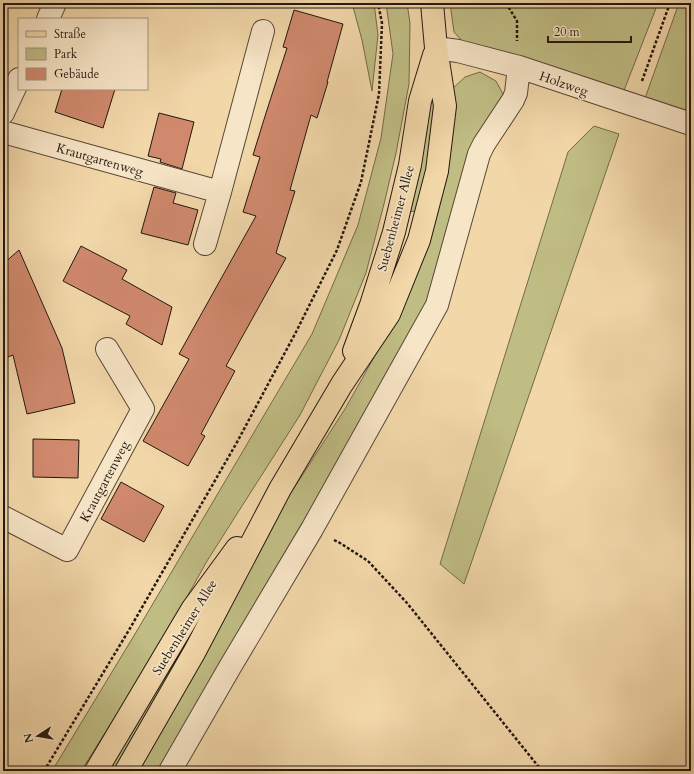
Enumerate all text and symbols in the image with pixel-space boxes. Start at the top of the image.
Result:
legend [18,18,148,90]
scale bar [548,18,631,44]
text: 20 m [554,24,581,40]
text: Straße [54,26,86,42]
text: Park [54,46,78,62]
text: Gebäude [54,66,99,82]
street label: Holzweg [537,67,591,101]
street label: Krautgartenweg [54,139,146,181]
street label: Suebenheimer Allee [373,163,419,273]
street label: Krautgartenweg [76,437,134,525]
street label: Suebenheimer Allee [148,576,221,679]
north arrow [18,716,58,756]
text: N [20,731,37,744]

